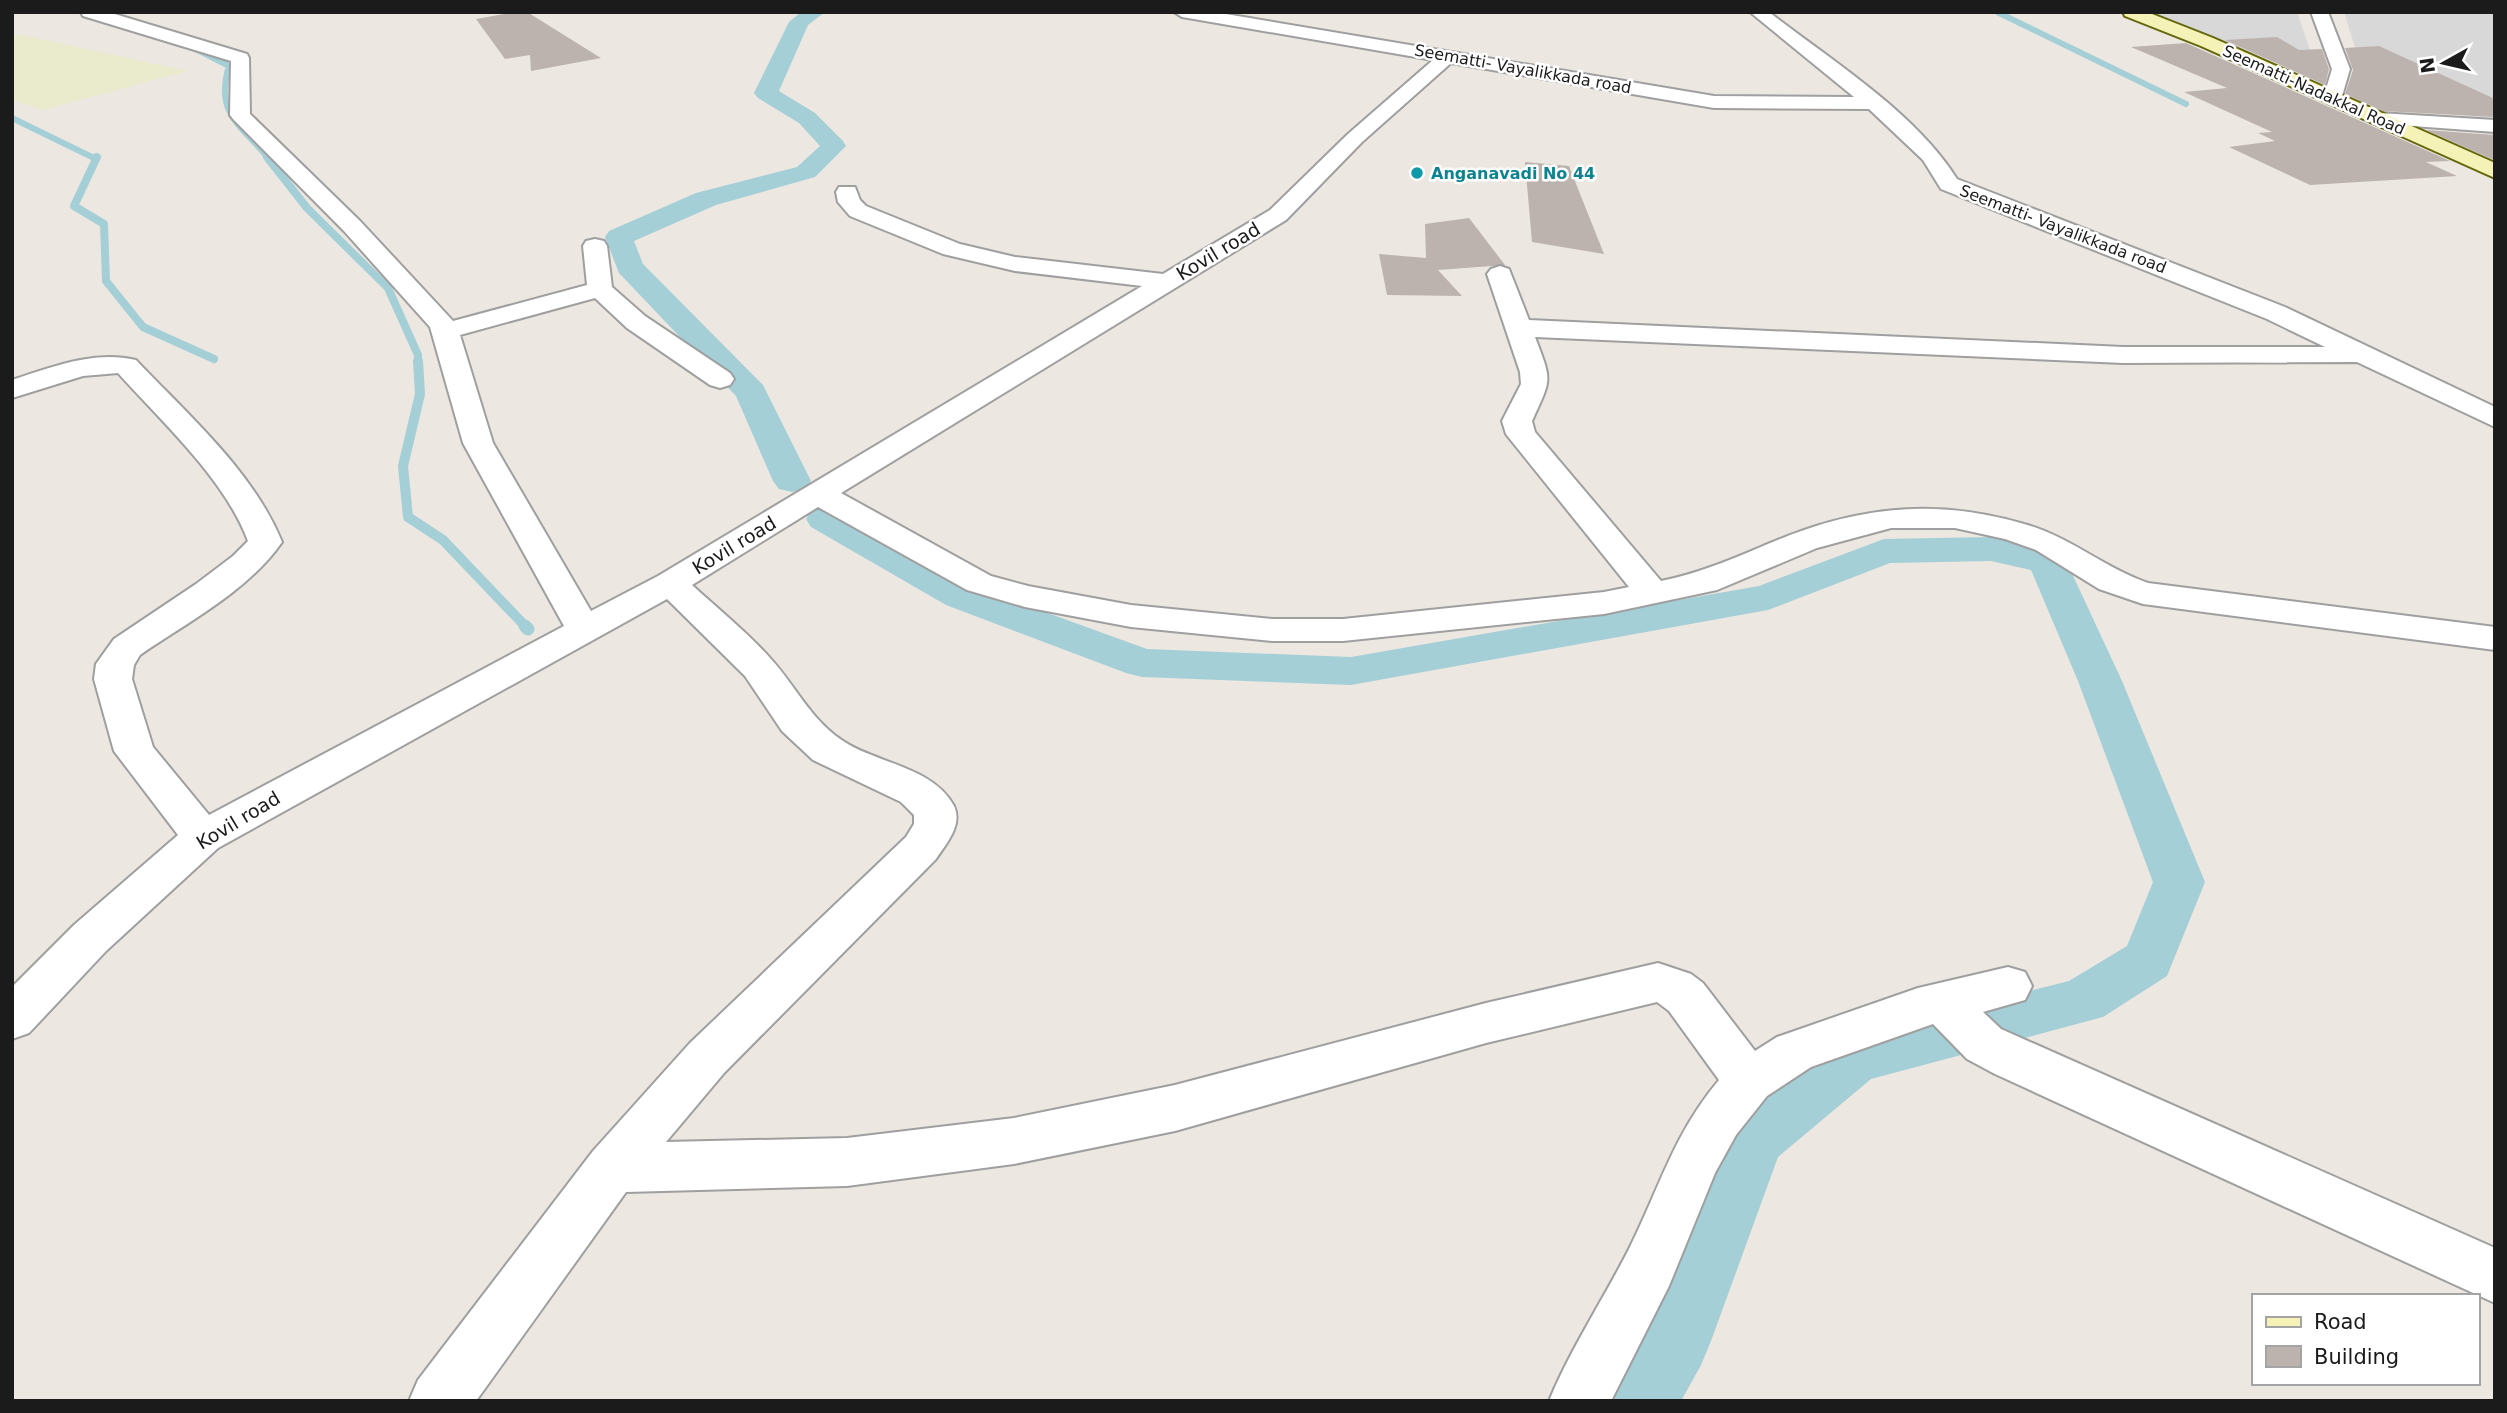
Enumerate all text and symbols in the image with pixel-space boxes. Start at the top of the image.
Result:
north arrow [2409,28,2479,98]
street label: Seematti- Vayalikkada road [1413,41,1633,97]
street label: Seematti-Nadakkal Road [2220,41,2408,139]
text: N [2415,56,2439,75]
place label: Anganavadi No 44 [1431,164,1595,183]
marker: Anganavadi No 44 [1409,165,1425,181]
street label: Seematti- Vayalikkada road [1957,181,2169,277]
street label: Kovil road [1172,217,1264,285]
street label: Kovil road [688,511,780,579]
street label: Kovil road [192,786,284,854]
legend [2252,1294,2479,1385]
text: Road [2314,1310,2367,1334]
text: Building [2314,1345,2399,1369]

